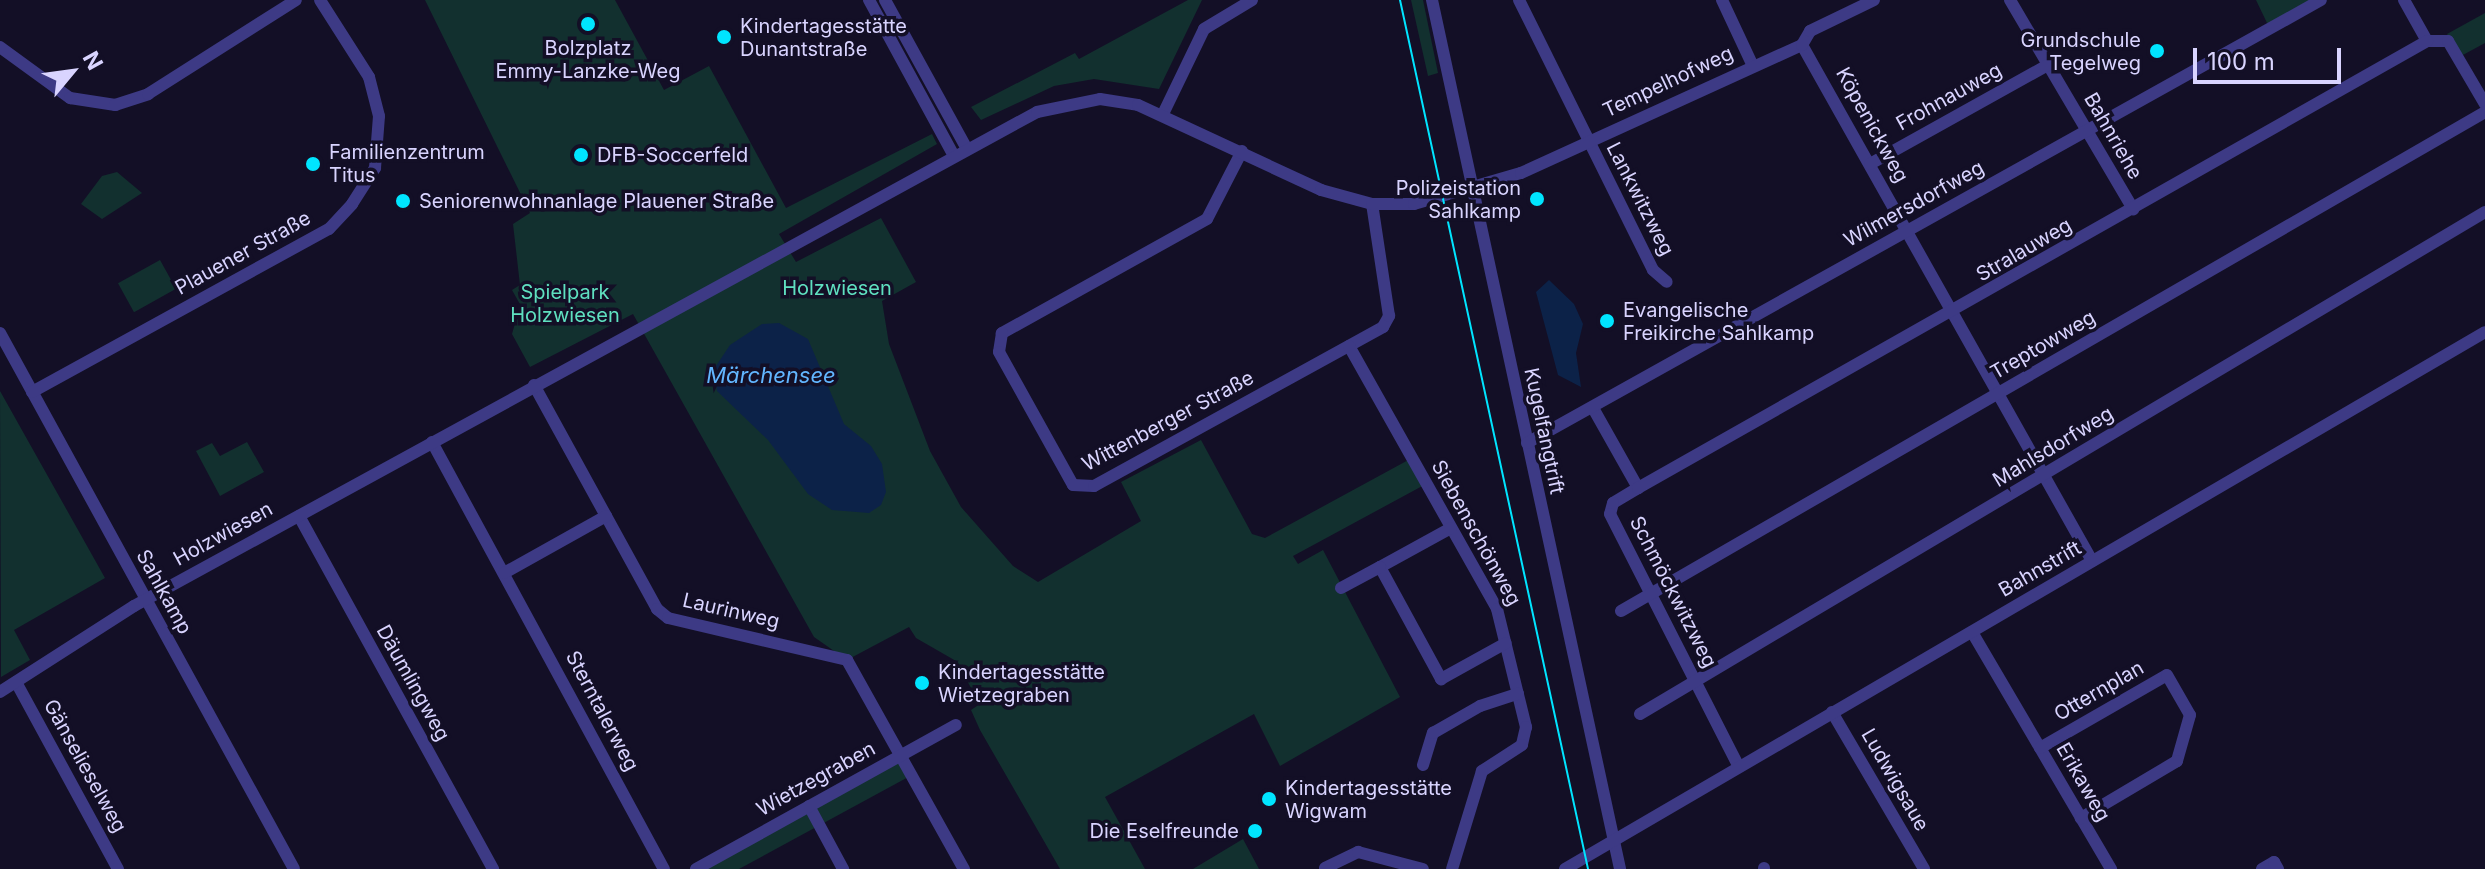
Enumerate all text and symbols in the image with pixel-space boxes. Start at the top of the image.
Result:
place label: Kindertagesstätte Dunantstraße [740,14,907,61]
marker: Bolzplatz Emmy-Lanzke-Weg [579,15,597,33]
marker: Kindertagesstätte Dunantstraße [715,28,733,46]
place label: Grundschule Tegelweg [2021,28,2141,75]
north arrow [32,32,112,112]
scale bar [2197,32,2345,82]
place label: Bolzplatz Emmy-Lanzke-Weg [496,36,680,83]
street label: Tempelhofweg [1599,41,1737,123]
marker: Grundschule Tegelweg [2148,42,2166,60]
text: N [78,47,108,74]
text: 100 m [2207,47,2275,76]
street label: Frohnauweg [1892,58,2006,136]
street label: Köpenickweg [1831,63,1913,187]
street label: Bahnriehe [2079,89,2147,183]
street label: Lankwitzweg [1601,138,1679,260]
place label: Familienzentrum Titus [329,140,485,187]
place label: DFB-Soccerfeld [597,143,748,167]
marker: DFB-Soccerfeld [572,146,590,164]
marker: Familienzentrum Titus [304,155,322,173]
street label: Wilmersdorfweg [1840,156,1988,252]
place label: Polizeistation Sahlkamp [1396,176,1521,223]
place label: Seniorenwohnanlage Plauener Straße [419,189,774,213]
marker: Polizeistation Sahlkamp [1528,190,1546,208]
marker: Seniorenwohnanlage Plauener Straße [394,192,412,210]
street label: Plauener Straße [171,206,315,300]
street label: Stralauweg [1972,213,2076,287]
park label: Holzwiesen [782,276,892,300]
park label: Spielpark Holzwiesen [510,280,620,327]
place label: Evangelische Freikirche Sahlkamp [1623,298,1814,345]
street label: Treptowweg [1986,305,2100,385]
marker: Evangelische Freikirche Sahlkamp [1598,312,1616,330]
water label: Märchensee [706,363,836,389]
street label: Wittenberger Straße [1078,366,1258,476]
street label: Kugelfangtrift [1519,366,1569,496]
street label: Mahlsdorfweg [1988,402,2118,492]
street label: Siebenschönweg [1426,456,1526,610]
street label: Holzwiesen [169,497,277,571]
street label: Schmöckwitzweg [1624,512,1722,672]
street label: Bahnstrift [1995,536,2085,602]
street label: Sahlkamp [131,546,197,638]
street label: Laurinweg [680,588,782,634]
street label: Däumlingweg [371,621,455,745]
street label: Sterntalerweg [560,647,644,775]
street label: Otternplan [2050,656,2148,726]
place label: Kindertagesstätte Wietzegraben [938,660,1105,707]
marker: Kindertagesstätte Wietzegraben [913,674,931,692]
street label: Gänselieselweg [39,695,131,837]
street label: Ludwigsaue [1856,725,1934,835]
street label: Wietzegraben [752,737,880,821]
street label: Erikaweg [2051,738,2115,826]
place label: Kindertagesstätte Wigwam [1285,776,1452,823]
marker: Kindertagesstätte Wigwam [1260,790,1278,808]
place label: Die Eselfreunde [1090,819,1239,843]
marker: Die Eselfreunde [1246,822,1264,840]

